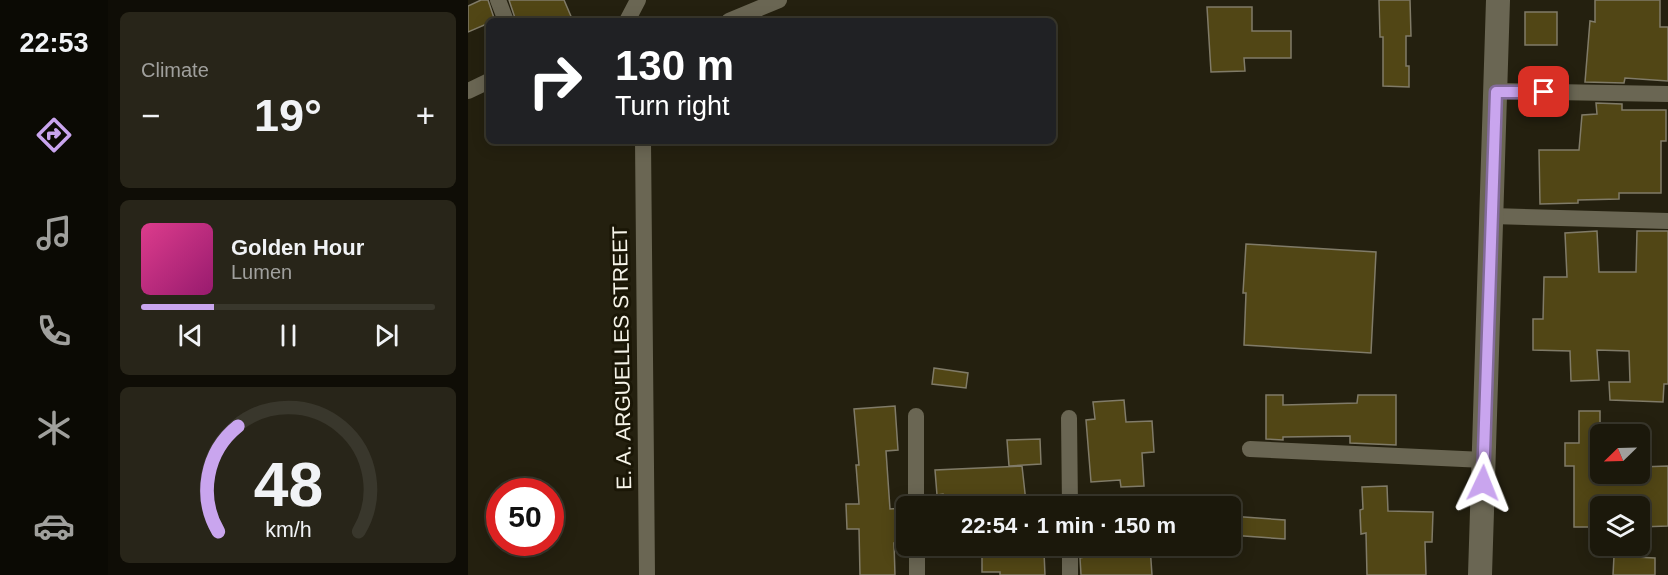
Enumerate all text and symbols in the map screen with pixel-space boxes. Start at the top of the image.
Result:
text: 22:53 [19,28,89,58]
icon: right [516,42,594,120]
text: 130 m [615,42,734,89]
text: Climate [141,59,209,81]
pin [1518,66,1569,117]
icon: arrive [1527,75,1560,108]
text: 19° [254,90,322,141]
text: Turn right [615,91,730,121]
text: − [141,97,160,134]
text: + [416,97,435,134]
icon: directions [33,114,75,156]
icon: music [33,212,75,254]
street label: E. A. ARGUELLES STREET [608,226,635,490]
text: Golden Hour [231,235,364,260]
text: Lumen [231,261,292,283]
icon: phone [33,310,75,352]
icon: previous [174,319,207,352]
icon: pause [272,319,305,352]
icon: next [370,319,403,352]
icon: climate [33,407,75,449]
north arrow [1590,424,1650,484]
map controls [1590,424,1650,556]
text: 48 [253,450,323,519]
position arrow [1451,451,1515,515]
speed limit sign: 50 [486,478,564,556]
button: layers [1590,496,1650,556]
icon: car [33,505,75,547]
text: 22:54 · 1 min · 150 m [961,513,1176,538]
text: km/h [265,519,311,543]

